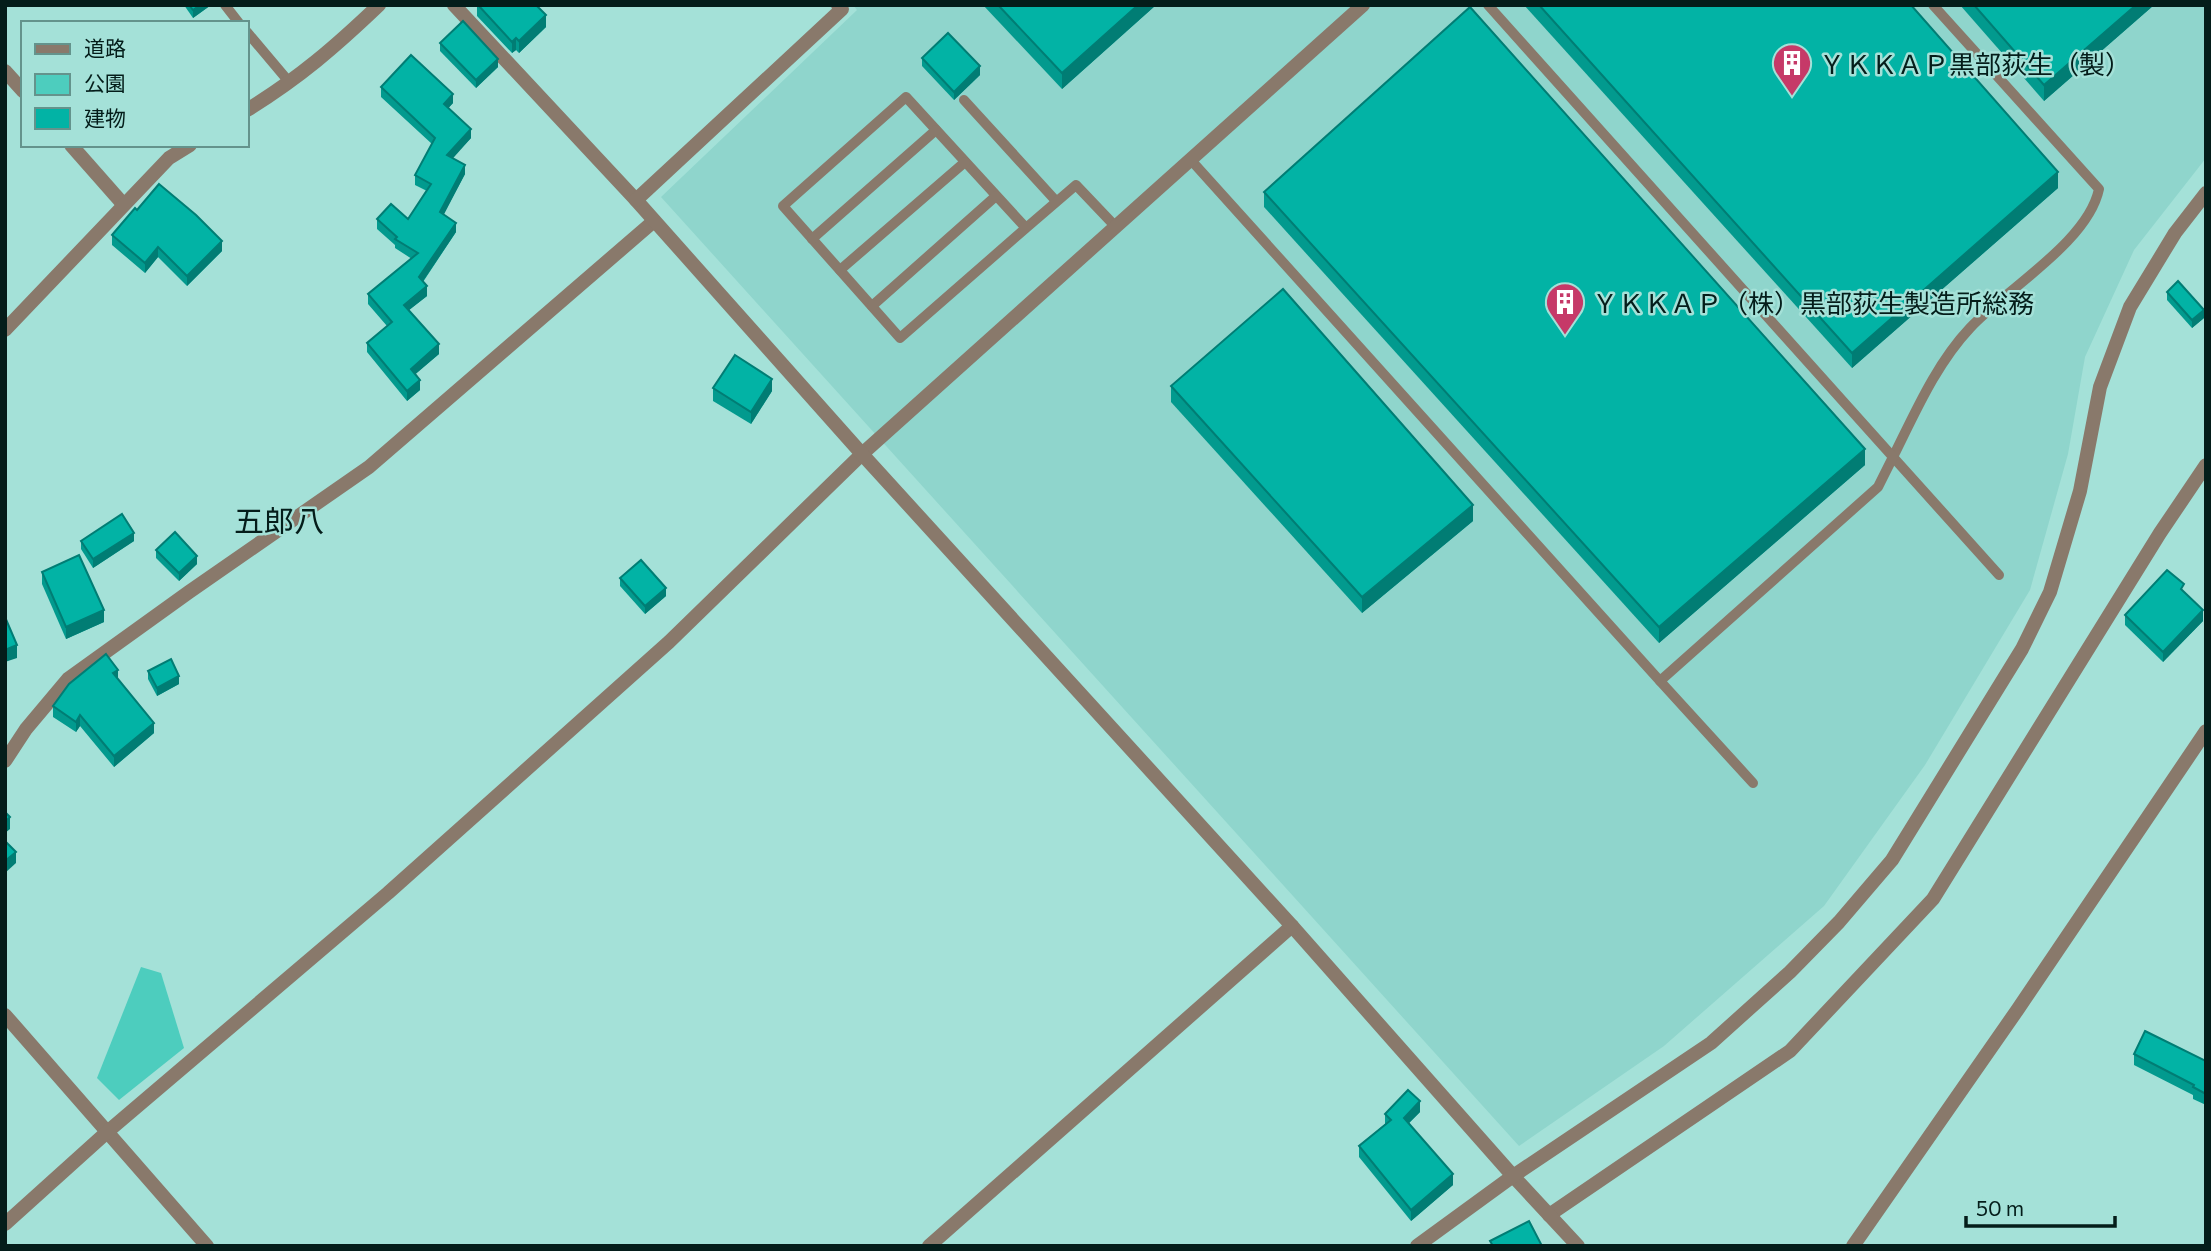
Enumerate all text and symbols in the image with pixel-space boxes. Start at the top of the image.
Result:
legend [21,21,248,147]
text: 道路 [84,35,126,60]
building icon: ＹＫＫＡＰ黒部荻生（製） [1771,42,1813,97]
place label: ＹＫＫＡＰ黒部荻生（製） [1819,48,2131,79]
text: 公園 [84,70,126,95]
text: 建物 [84,105,126,130]
building icon: ＹＫＫＡＰ（株）黒部荻生製造所総務 [1544,281,1586,336]
place label: ＹＫＫＡＰ（株）黒部荻生製造所総務 [1592,287,2034,318]
district label: 五郎八 [234,501,324,538]
scale bar [1966,1184,2115,1228]
text: 50 m [1976,1195,2024,1220]

